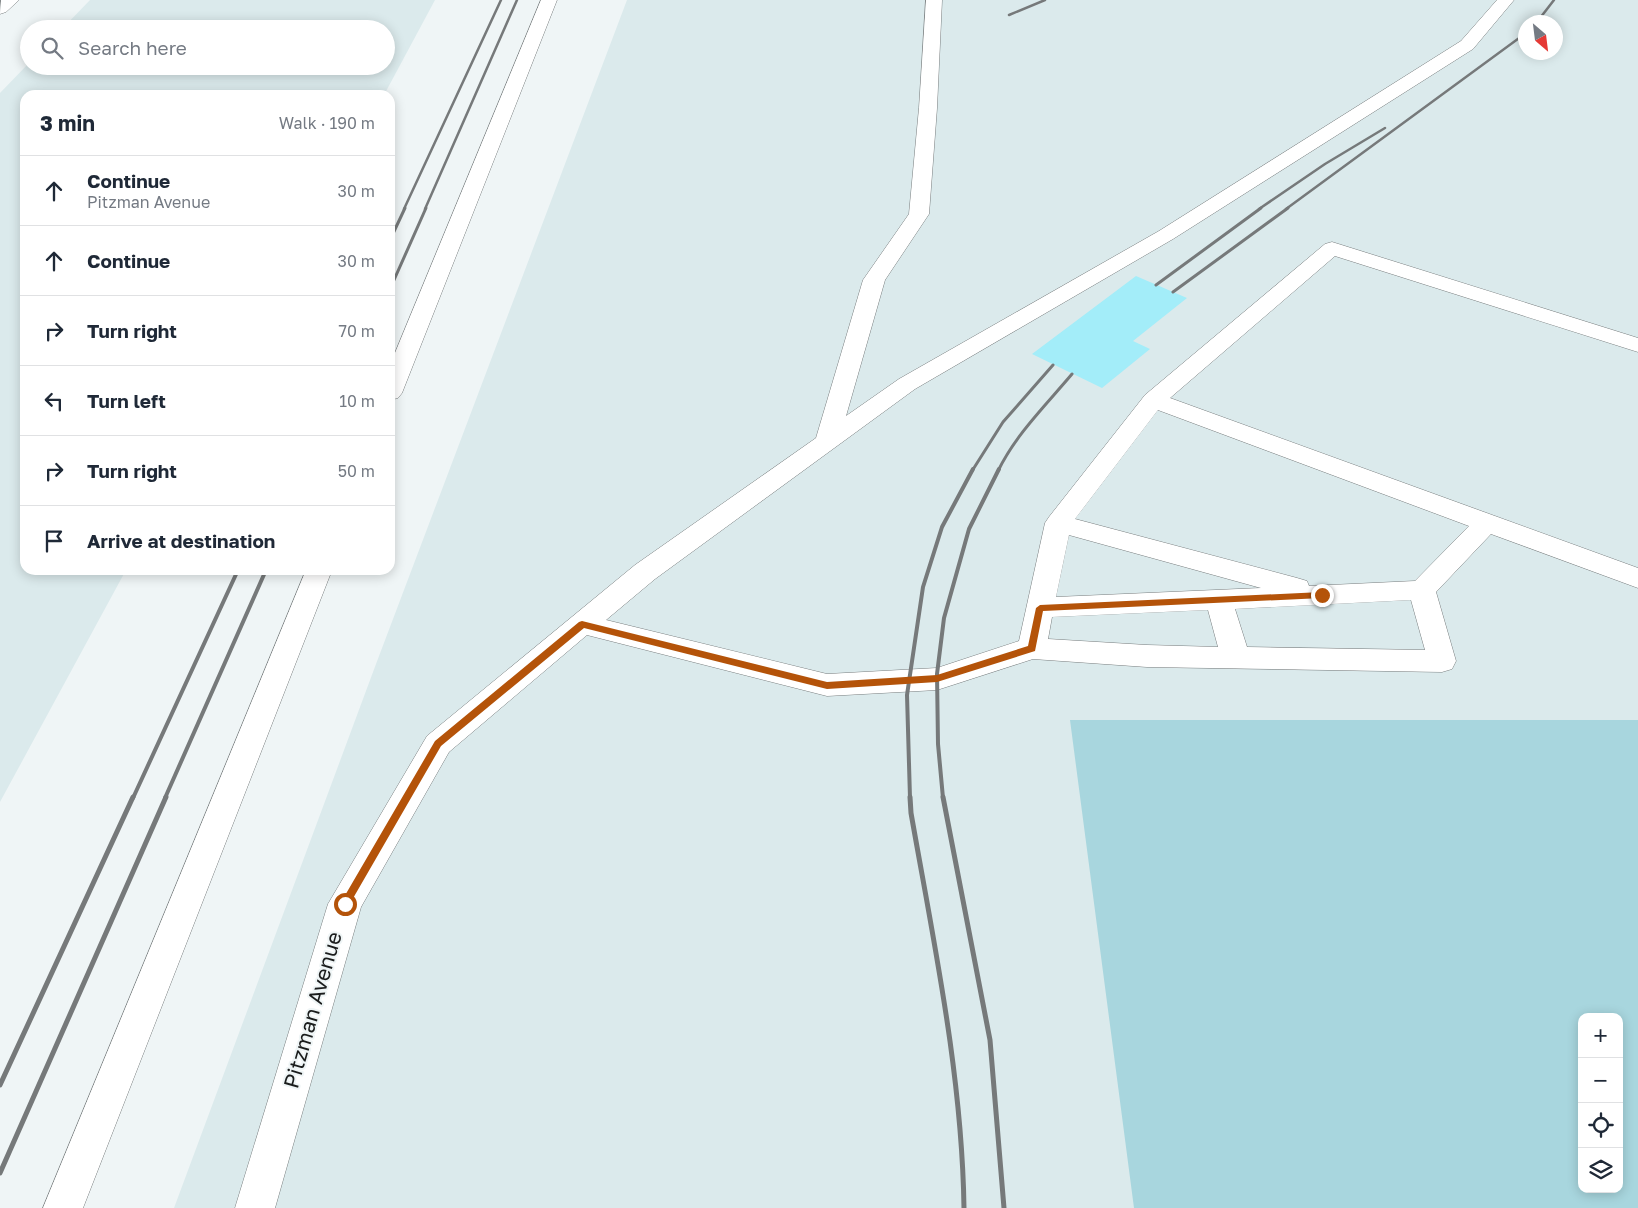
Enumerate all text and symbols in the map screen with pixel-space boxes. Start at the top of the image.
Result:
north arrow [1518,15,1563,60]
search box [20,20,395,75]
icon: search [38,34,66,62]
text: Search here [78,36,187,59]
text: 3 min [40,110,95,136]
text: Walk · 190 m [279,113,375,133]
text: Continue [87,169,170,192]
icon: ahead [40,177,68,205]
text: 30 m [338,181,375,201]
text: Pitzman Avenue [87,192,210,212]
icon: ahead [40,247,68,275]
text: Continue [87,249,170,272]
text: 30 m [338,251,375,271]
icon: right [40,317,68,345]
text: Turn right [87,319,177,342]
text: 70 m [338,321,375,341]
icon: left [40,387,68,415]
text: Turn left [87,389,166,412]
text: 10 m [339,391,375,411]
icon: right [40,457,68,485]
text: Turn right [87,459,177,482]
text: 50 m [338,461,375,481]
icon: arrive [40,527,68,555]
text: Arrive at destination [87,529,275,552]
route end [1311,584,1334,607]
route start [334,893,357,916]
street label: Pitzman Avenue [277,928,347,1091]
map controls [1578,1013,1623,1193]
button: + [1578,1013,1623,1058]
button: − [1578,1058,1623,1103]
button: locate [1578,1103,1623,1148]
button: layers [1578,1148,1623,1193]

